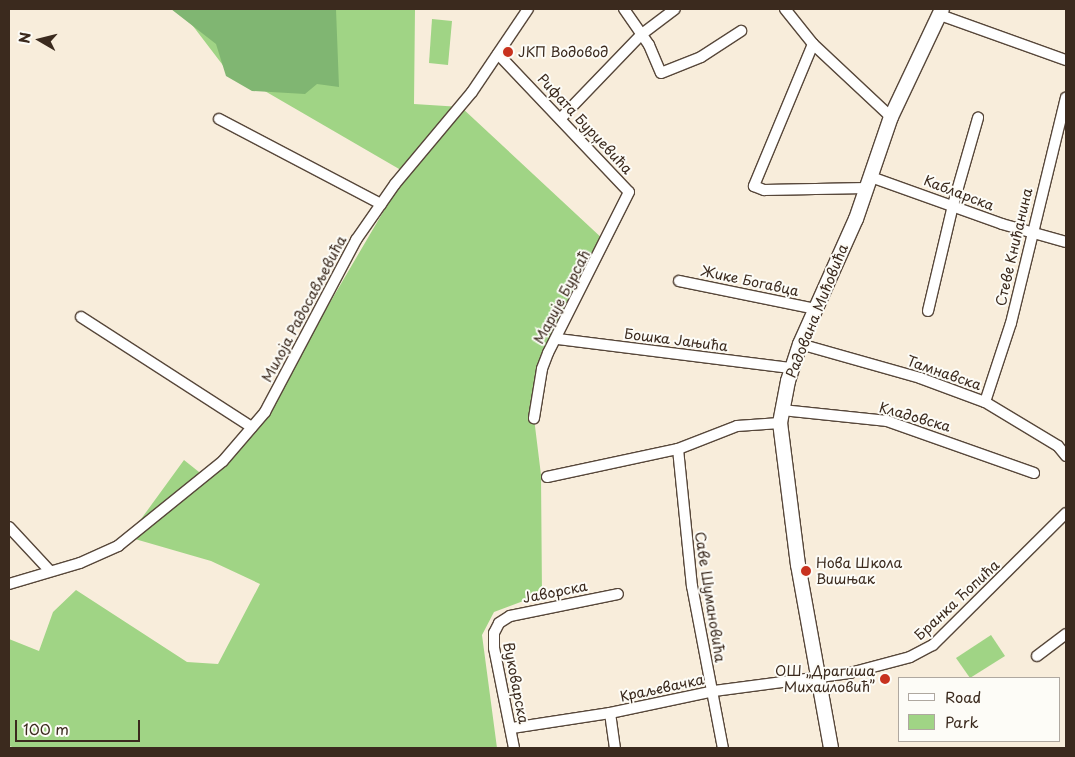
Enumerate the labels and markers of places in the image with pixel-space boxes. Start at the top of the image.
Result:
place label: ЈКП Водовод [518,44,609,60]
marker: ЈКП Водовод [502,46,514,58]
place label: Нова Школа Вишњак [816,555,903,588]
marker: Нова Школа Вишњак [800,565,812,577]
place label: ОШ „Драгиша Михаиловић” [775,663,875,696]
marker: ОШ „Драгиша Михаиловић” [879,673,891,685]

